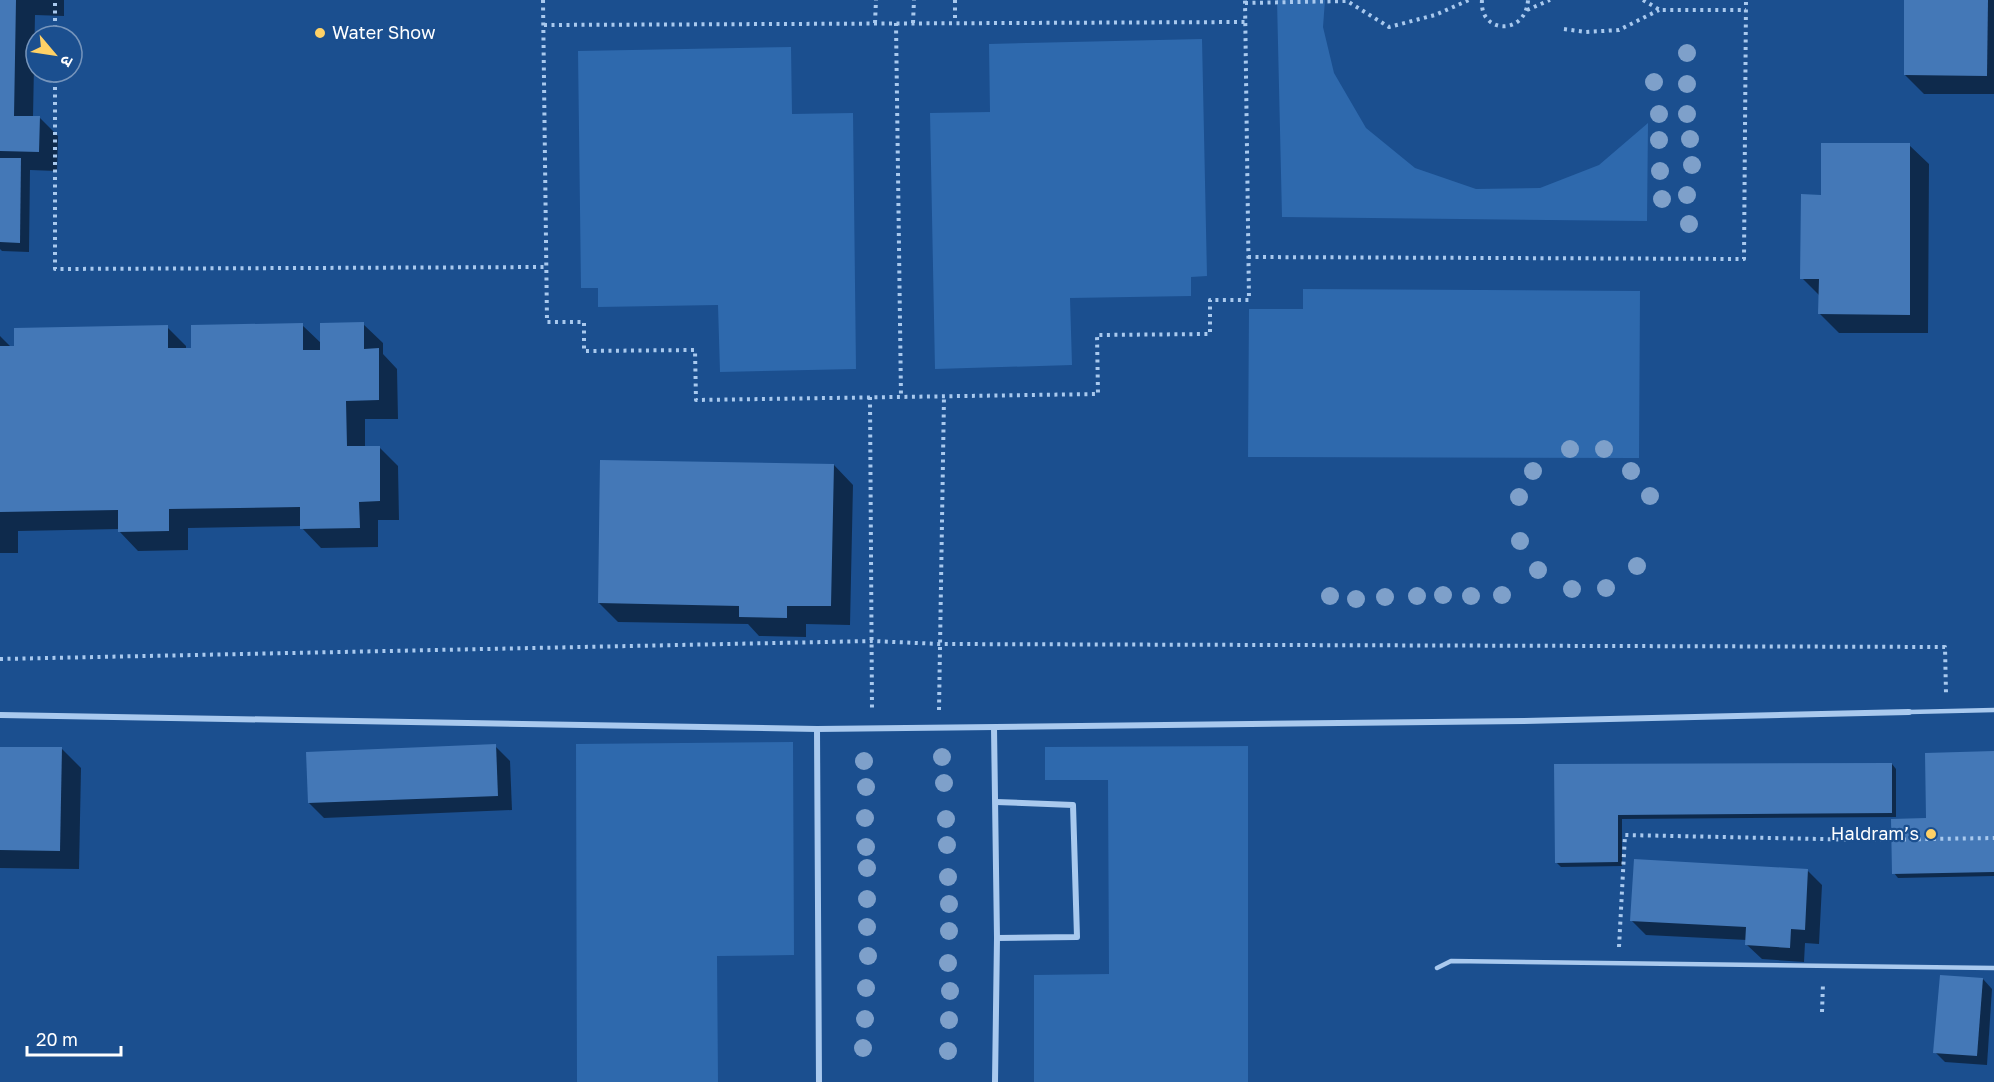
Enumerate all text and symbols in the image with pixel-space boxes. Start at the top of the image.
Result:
place label: Water Show [332,21,436,43]
north arrow [24,24,84,84]
marker: Water Show [313,26,327,40]
text: उ [56,52,78,71]
place label: Haldram’s [1831,822,1919,844]
marker: Haldram’s [1924,827,1938,841]
scale bar [27,1019,122,1057]
text: 20 m [36,1028,78,1050]

